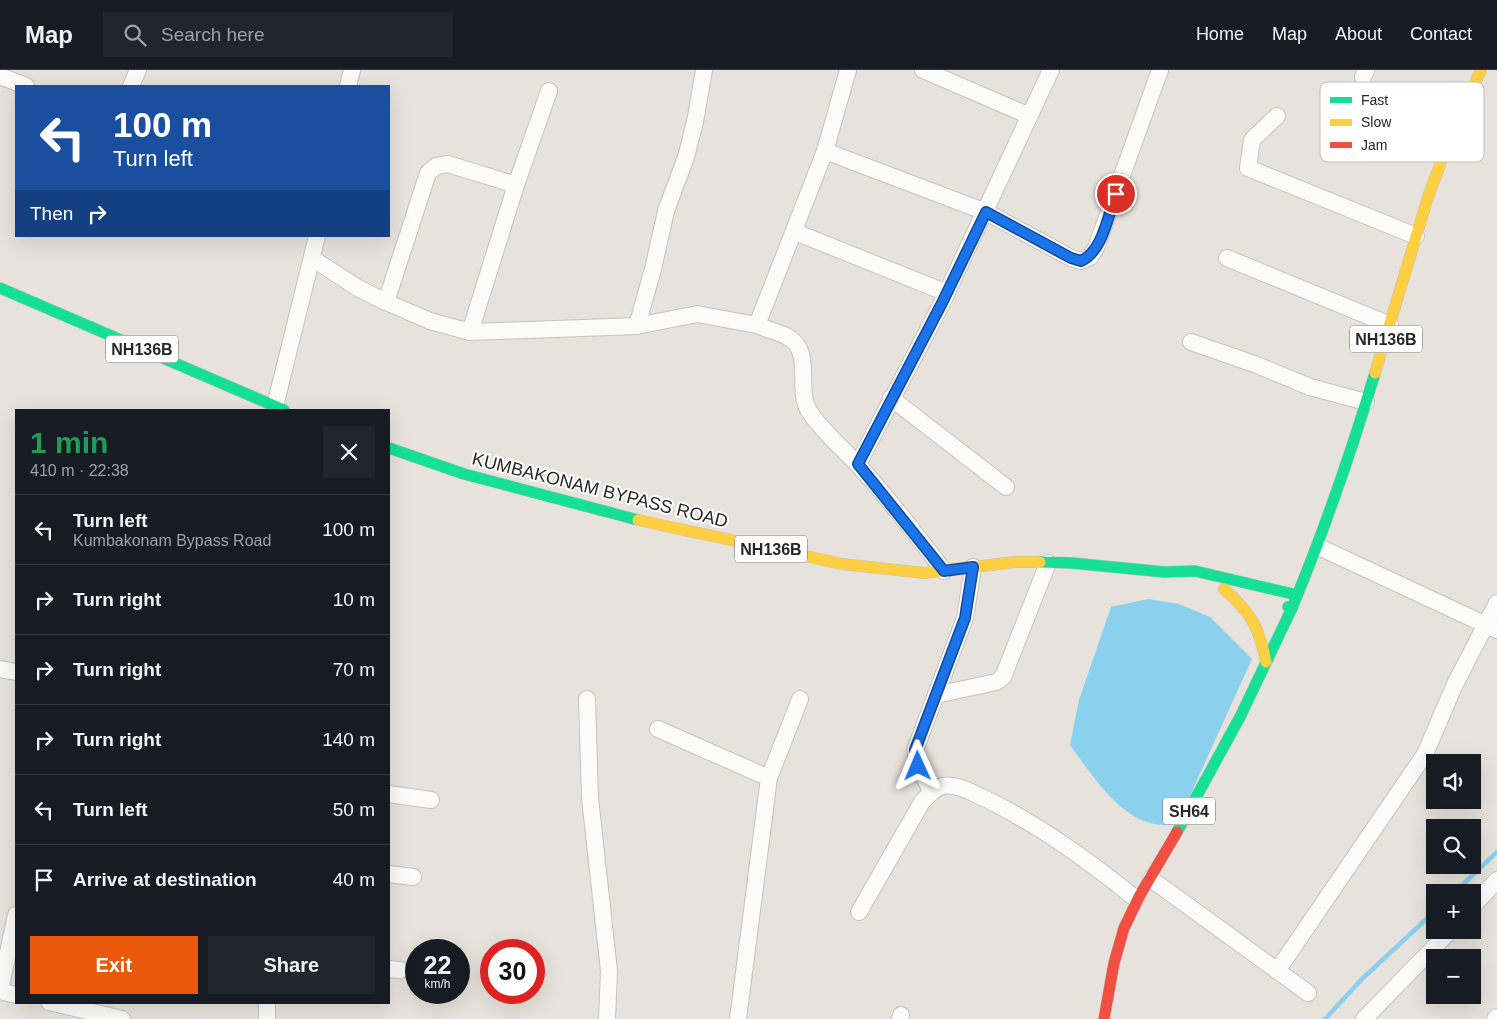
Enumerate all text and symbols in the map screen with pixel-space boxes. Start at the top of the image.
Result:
search box [103,12,453,57]
text: Map [25,21,73,48]
icon: search [121,21,149,49]
text: Search here [161,24,265,45]
text: Home [1196,24,1244,44]
text: Map [1272,24,1307,44]
text: About [1335,24,1382,44]
text: Contact [1410,24,1472,44]
legend [1320,82,1484,162]
text: Fast [1361,92,1388,108]
icon: left [30,105,95,170]
text: 100 m [113,105,212,144]
text: Slow [1361,114,1392,130]
text: Jam [1361,137,1387,153]
text: Turn left [113,146,193,171]
pin [1095,173,1137,215]
icon: arrive [1102,180,1130,208]
icon: right [83,200,111,228]
text: Then [30,203,73,224]
road number: NH136B [1350,325,1422,352]
road number: NH136B [106,336,178,362]
text: 1 min [30,426,108,459]
button: close [323,426,375,478]
street label: KUMBAKONAM BYPASS ROAD [470,449,730,531]
text: 410 m · 22:38 [30,462,129,479]
text: Turn left [73,510,148,531]
icon: left [30,516,58,544]
text: 100 m [322,519,375,540]
text: Kumbakonam Bypass Road [73,532,271,549]
road number: NH136B [735,536,807,562]
icon: right [30,586,58,614]
text: Turn right [73,589,161,610]
text: 10 m [333,589,375,610]
icon: right [30,656,58,684]
text: Turn right [73,659,161,680]
text: 70 m [333,659,375,680]
icon: right [30,726,58,754]
text: Turn right [73,729,161,750]
text: 140 m [322,729,375,750]
position arrow [891,739,943,791]
map controls [1426,754,1481,1004]
button: sound [1426,754,1481,809]
icon: left [30,796,58,824]
road number: SH64 [1163,798,1215,824]
text: Turn left [73,799,148,820]
text: 50 m [333,799,375,820]
button: search [1426,819,1481,874]
icon: arrive [30,866,58,894]
text: Arrive at destination [73,869,257,890]
text: 40 m [333,869,375,890]
button: + [1426,884,1481,939]
button: Exit [30,936,198,994]
button: Share [208,936,375,994]
speed limit sign: 30 [480,939,545,1004]
button: − [1426,949,1481,1004]
text: 22 [424,951,451,979]
text: km/h [424,977,451,991]

